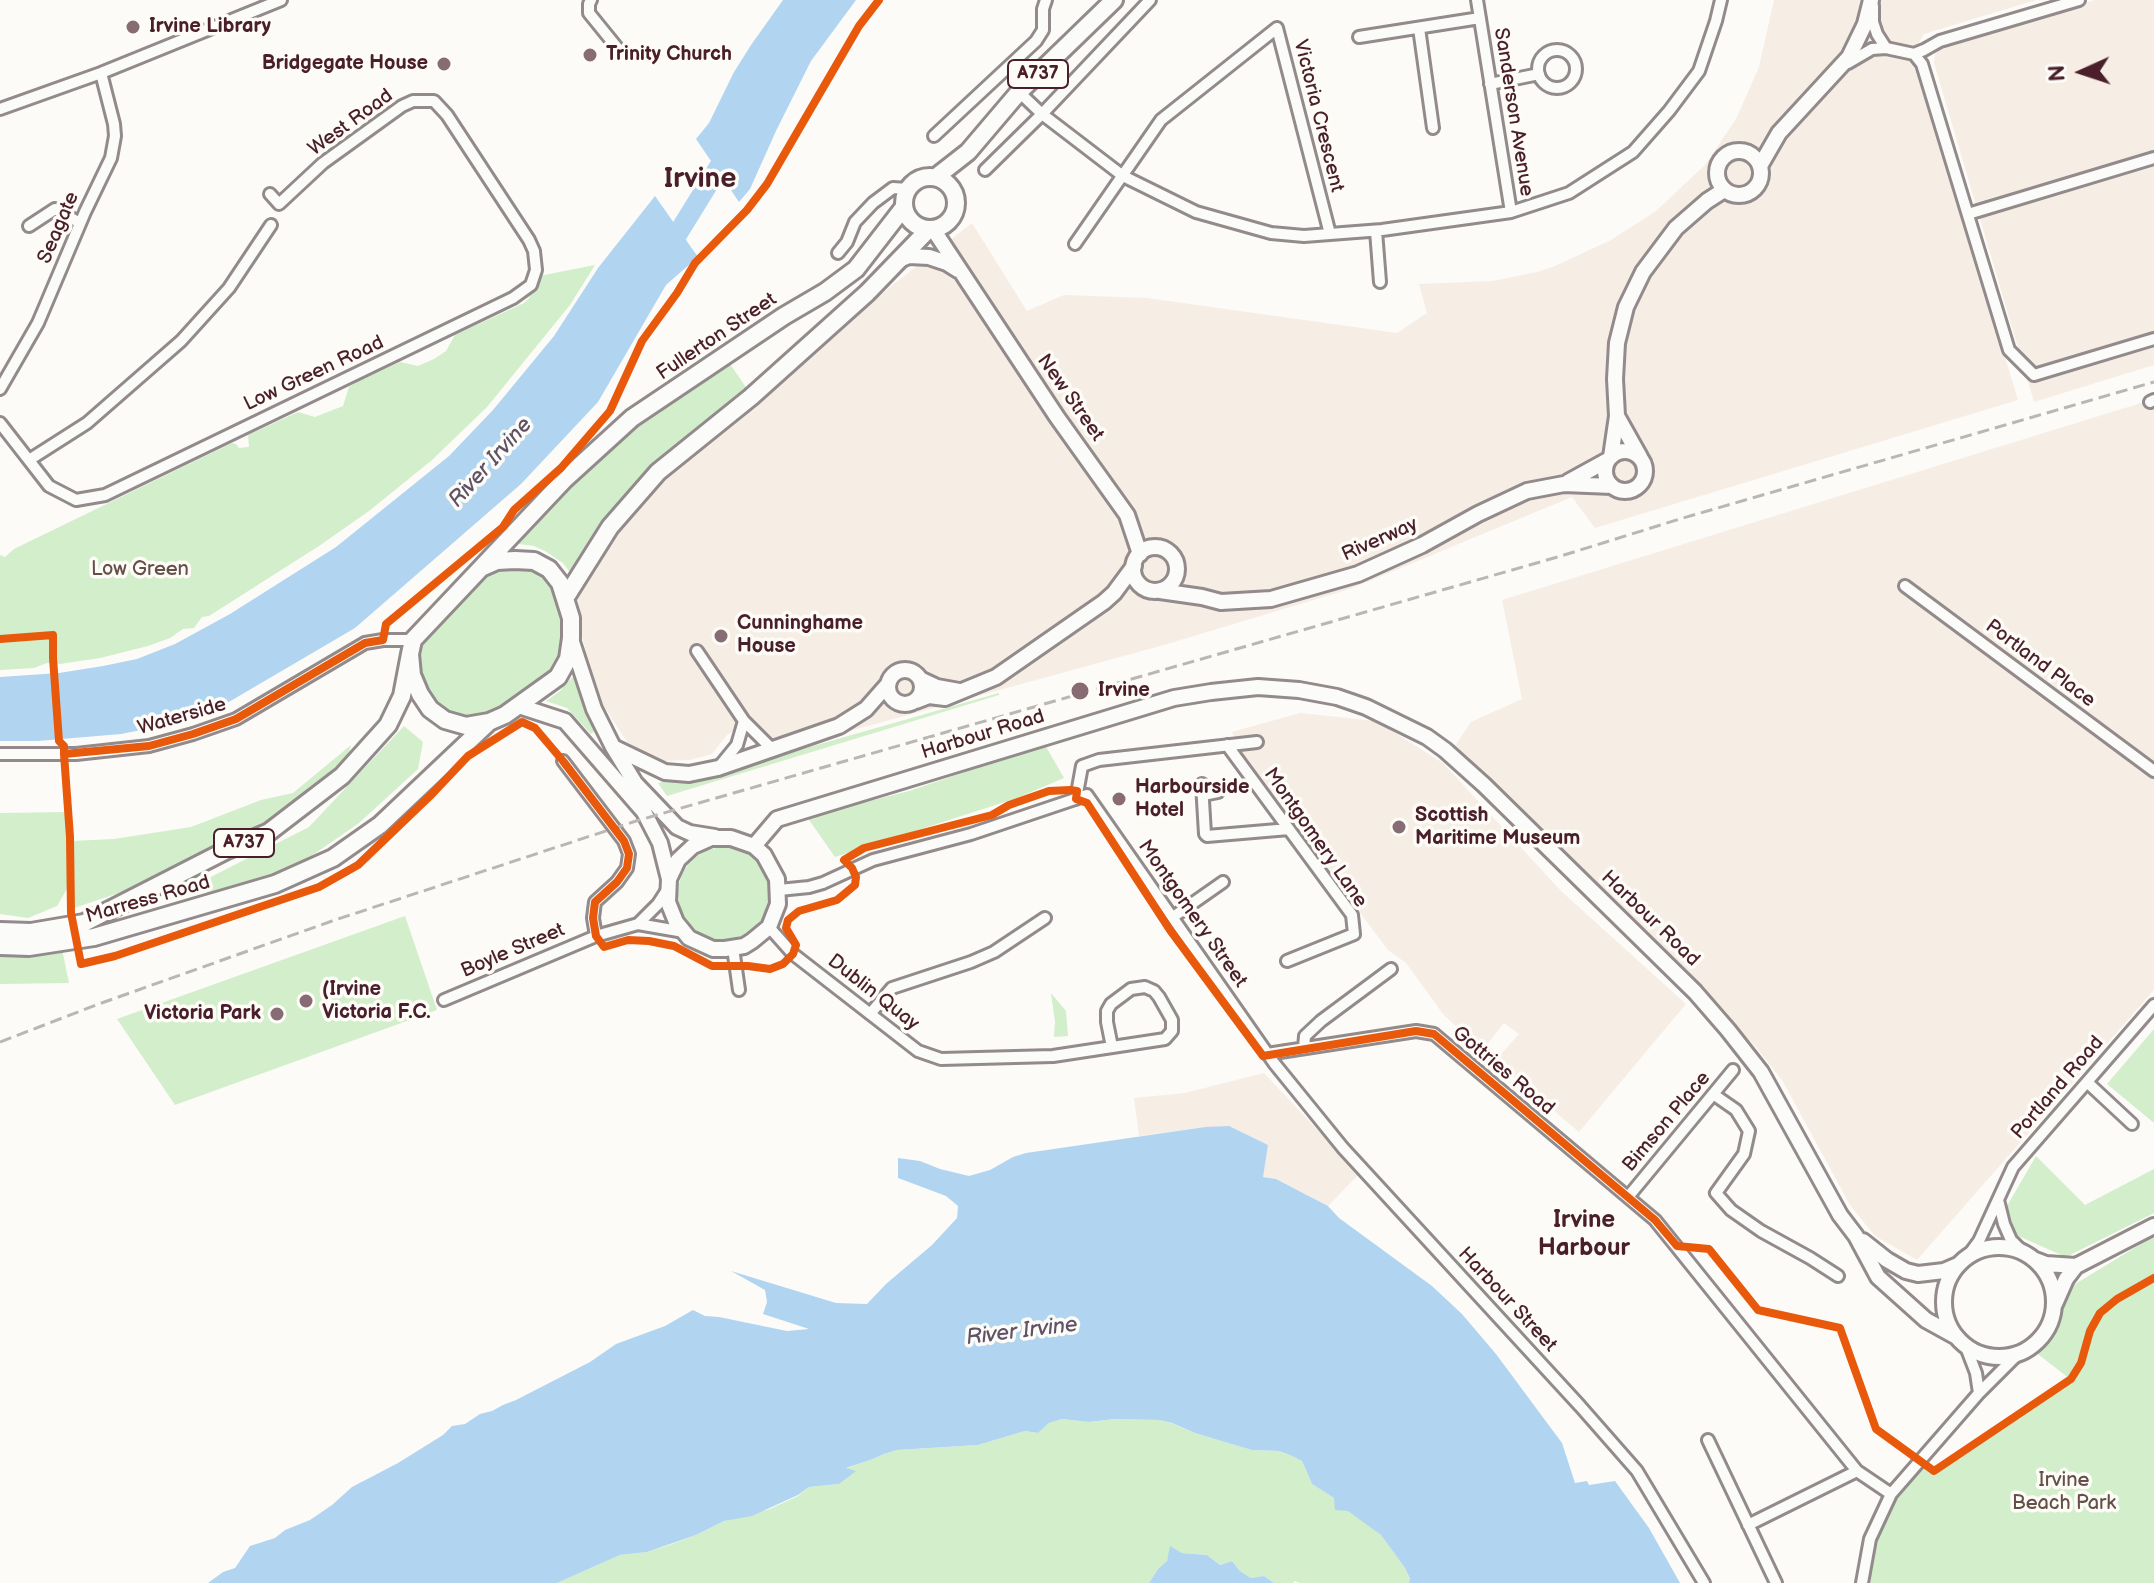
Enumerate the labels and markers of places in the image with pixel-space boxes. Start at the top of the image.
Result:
place label: Irvine Library [149,15,271,39]
marker: Irvine Library [124,18,142,36]
place label: Trinity Church [606,43,732,67]
marker: Trinity Church [581,46,599,64]
place label: Bridgegate House [262,52,428,76]
marker: Bridgegate House [435,55,453,73]
place label: Cunninghame House [737,612,863,659]
marker: Cunninghame House [712,627,730,645]
place label: Irvine [1098,679,1150,703]
marker: Irvine [1069,680,1091,702]
place label: Harbourside Hotel [1135,776,1250,823]
marker: Harbourside Hotel [1110,790,1128,808]
place label: Scottish Maritime Museum [1415,804,1580,851]
marker: Scottish Maritime Museum [1390,818,1408,836]
place label: (Irvine Victoria F.C. [322,978,431,1025]
marker: (Irvine Victoria F.C. [297,992,315,1010]
place label: Victoria Park [144,1002,261,1026]
marker: Victoria Park [268,1005,286,1023]

